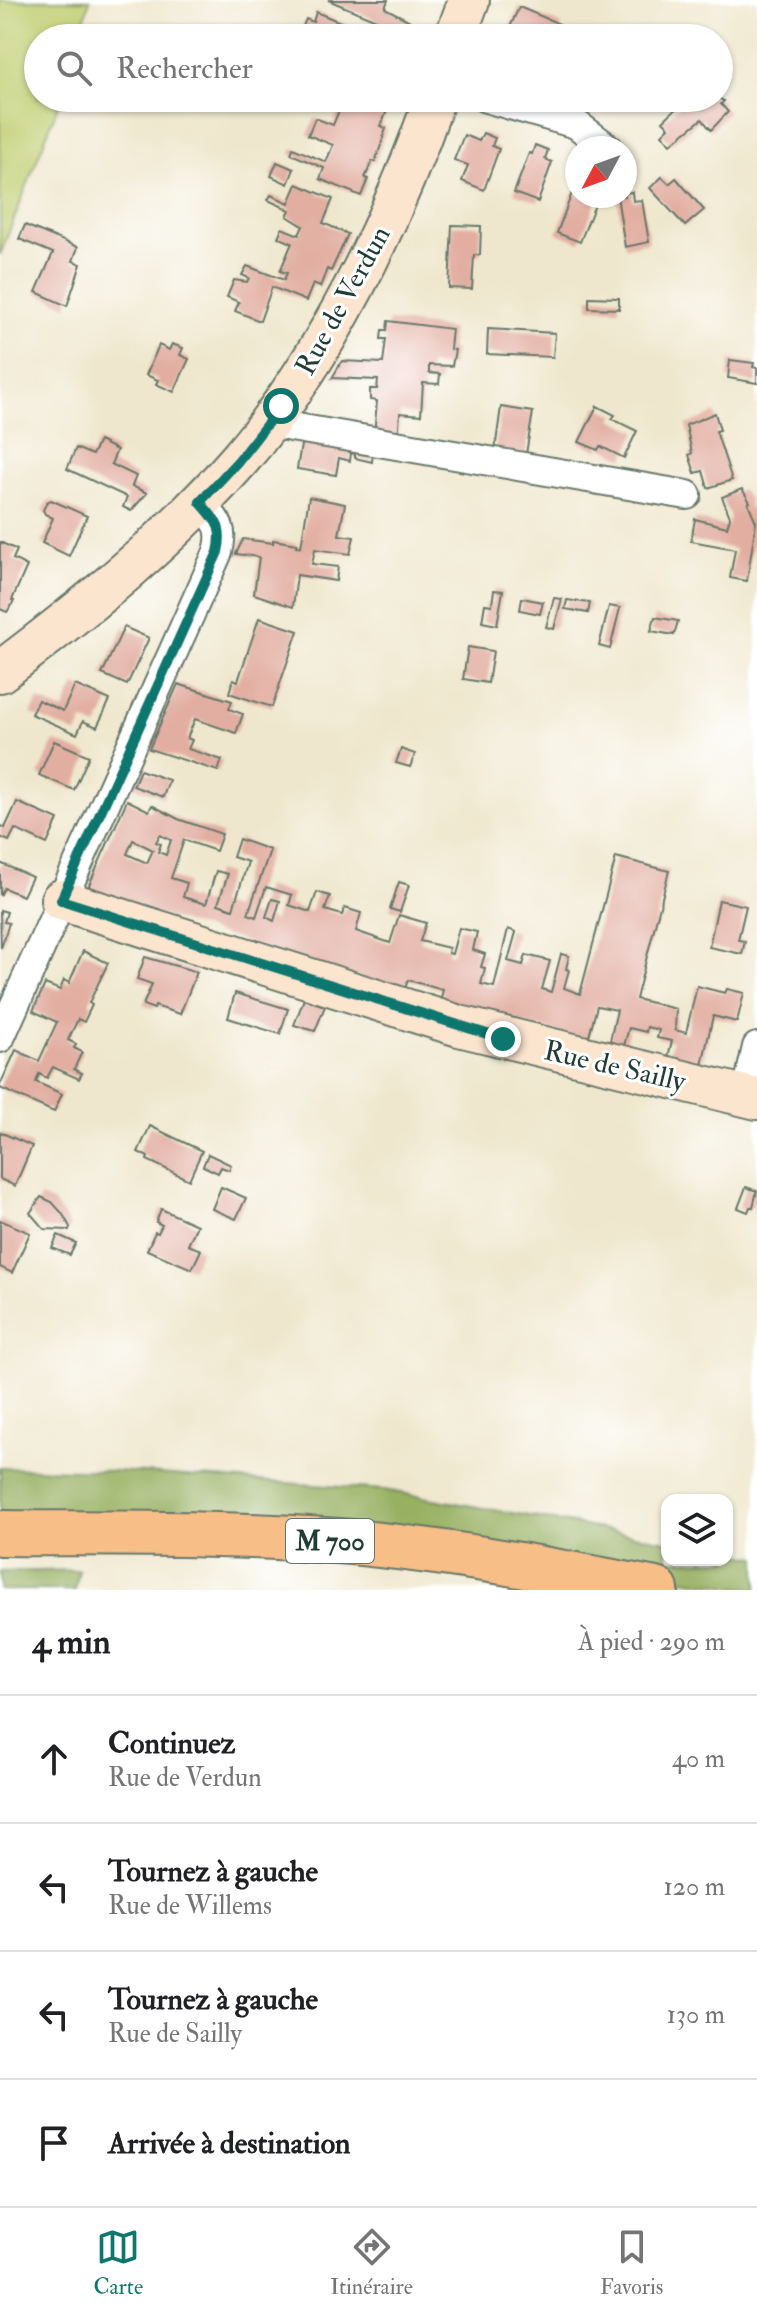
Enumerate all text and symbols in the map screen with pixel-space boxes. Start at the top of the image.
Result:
search box [24,24,733,112]
icon: search [52,46,96,90]
text: Rechercher [116,50,253,87]
north arrow [565,136,637,208]
street label: Rue de Verdun [288,220,399,382]
route start [263,388,299,424]
route end [485,1021,521,1057]
street label: Rue de Sailly [540,1033,690,1100]
map controls [661,1494,733,1566]
button: layers [661,1494,733,1566]
road number: M 700 [286,1519,374,1563]
text: 4 min [32,1621,110,1664]
text: À pied · 290 m [578,1626,725,1658]
text: Continuez [108,1725,235,1762]
icon: ahead [32,1737,76,1781]
text: 40 m [672,1743,725,1775]
text: Rue de Verdun [108,1762,262,1794]
text: Tournez à gauche [108,1853,318,1890]
icon: left [32,1865,76,1909]
text: 120 m [664,1871,725,1903]
text: Rue de Willems [108,1890,272,1922]
text: Tournez à gauche [108,1981,318,2018]
icon: left [32,1993,76,2037]
text: 130 m [667,1999,725,2031]
text: Rue de Sailly [108,2018,242,2050]
icon: arrive [32,2121,76,2165]
text: Arrivée à destination [108,2125,351,2162]
tab: Carte [94,2225,143,2301]
tab: Itinéraire [330,2225,413,2301]
tab: Favoris [600,2225,663,2301]

